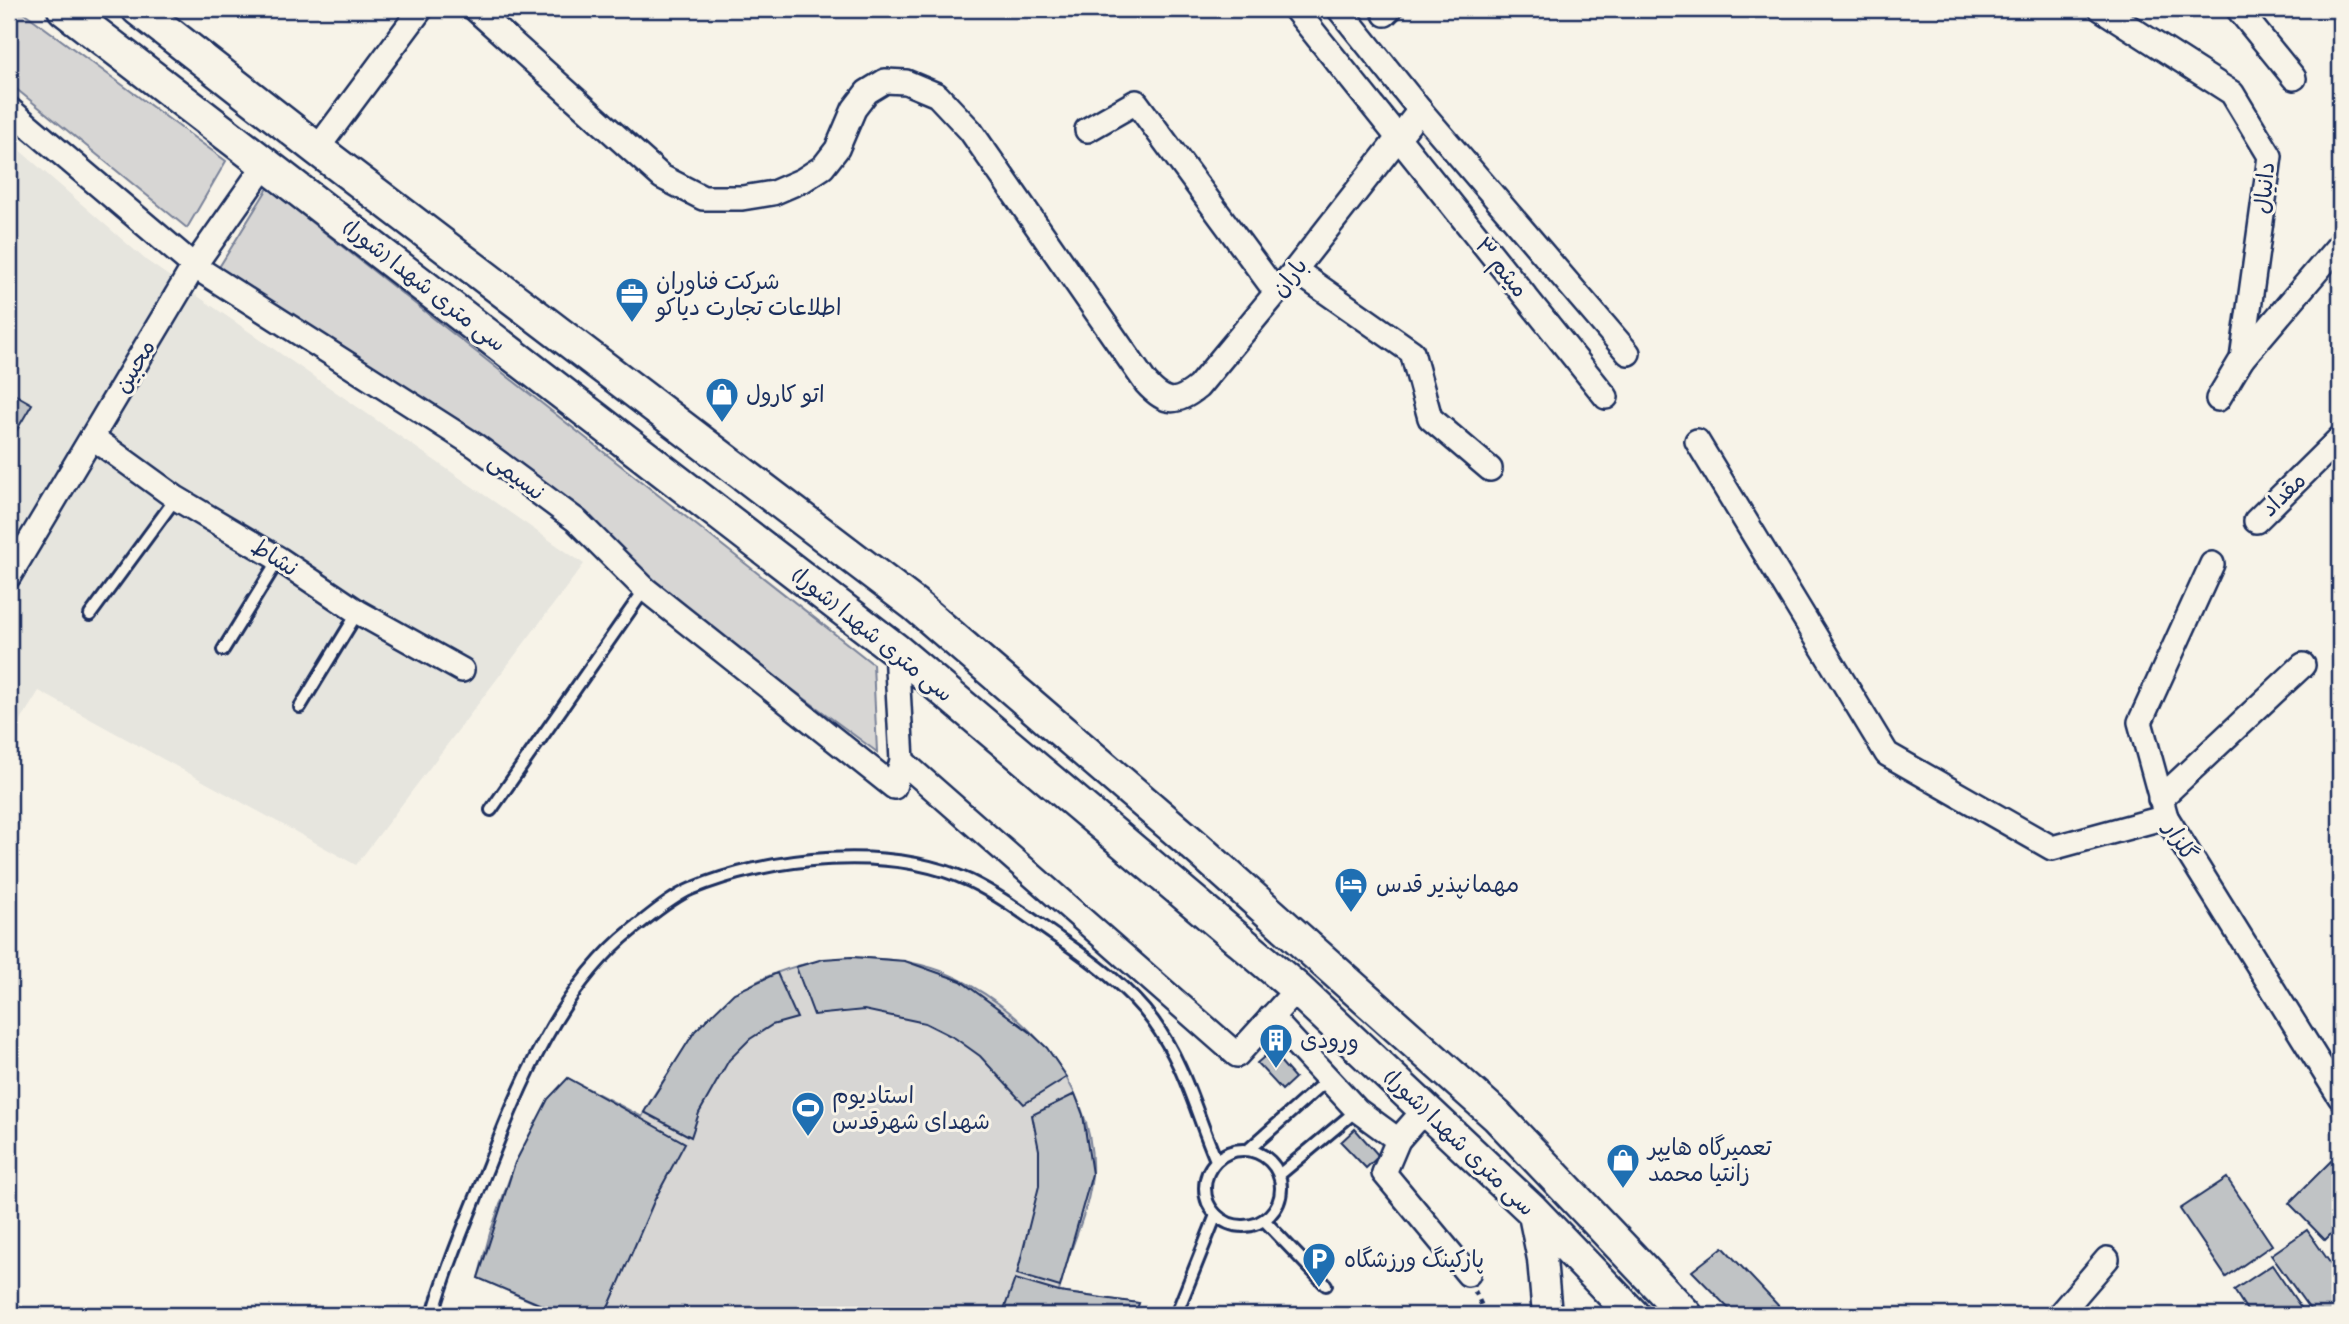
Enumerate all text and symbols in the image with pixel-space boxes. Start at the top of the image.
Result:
street label: دانیال [2249,161,2286,216]
street label: سی متری شهدا (شورا) [334,213,512,362]
street label: میثم ۳ [1465,232,1534,306]
street label: باران [1266,252,1318,306]
place label: شرکت فناوران اطلاعات تجارت دیاکو [655,268,842,327]
office icon: شرکت فناوران اطلاعات تجارت دیاکو [613,275,651,324]
street label: محبین [108,335,166,401]
shop icon: اتو کارول [703,375,741,424]
place label: اتو کارول [746,381,825,414]
street label: نسیمی [480,447,550,511]
street label: مقداد [2255,467,2316,526]
street label: نشاط [243,533,303,587]
street label: سی متری شهدا (شورا) [783,561,959,712]
street label: گلزار [2152,815,2203,869]
hotel icon: مهمانپذیر قدس [1332,865,1370,914]
place label: مهمانپذیر قدس [1376,871,1519,904]
building icon: ورودی [1257,1021,1295,1070]
place label: ورودی [1300,1027,1359,1060]
street label: سی متری شهدا (شورا) [1374,1063,1541,1226]
place label: استادیوم شهدای شهرقدس [832,1082,990,1141]
sports icon: استادیوم شهدای شهرقدس [789,1089,827,1138]
place label: تعمیرگاه هایپر زانتیا محمد [1646,1134,1772,1193]
shop icon: تعمیرگاه هایپر زانتیا محمد [1604,1141,1642,1190]
parking icon: پارکینگ ورزشگاه [1300,1240,1338,1289]
place label: پارکینگ ورزشگاه [1344,1246,1484,1279]

